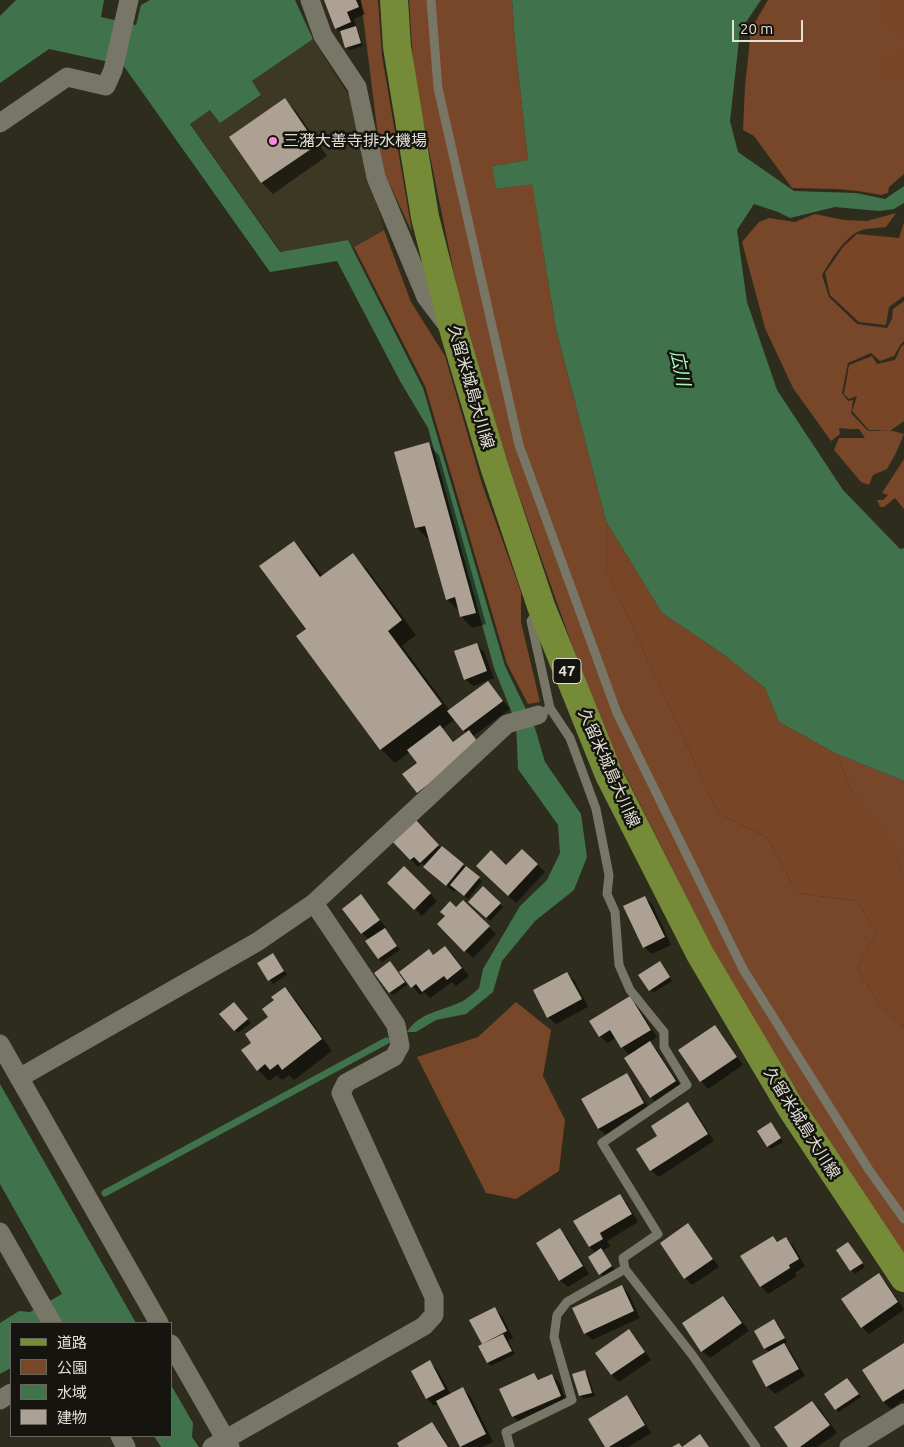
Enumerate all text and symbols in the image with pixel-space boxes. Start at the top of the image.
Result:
scale bar [734,10,805,42]
text: 20 m [740,20,773,37]
place label: 三潴大善寺排水機場 [283,131,427,151]
marker: 三潴大善寺排水機場 [267,135,279,147]
street label: 久留米城島大川線 [444,323,498,451]
water label: 広川 [666,348,694,388]
road number: 47 [553,658,581,684]
street label: 久留米城島大川線 [574,706,644,830]
street label: 久留米城島大川線 [760,1064,844,1182]
legend [10,1322,172,1437]
text: 道路 [57,1334,87,1351]
text: 公園 [57,1359,87,1376]
text: 水域 [57,1384,87,1401]
text: 建物 [57,1409,87,1426]

